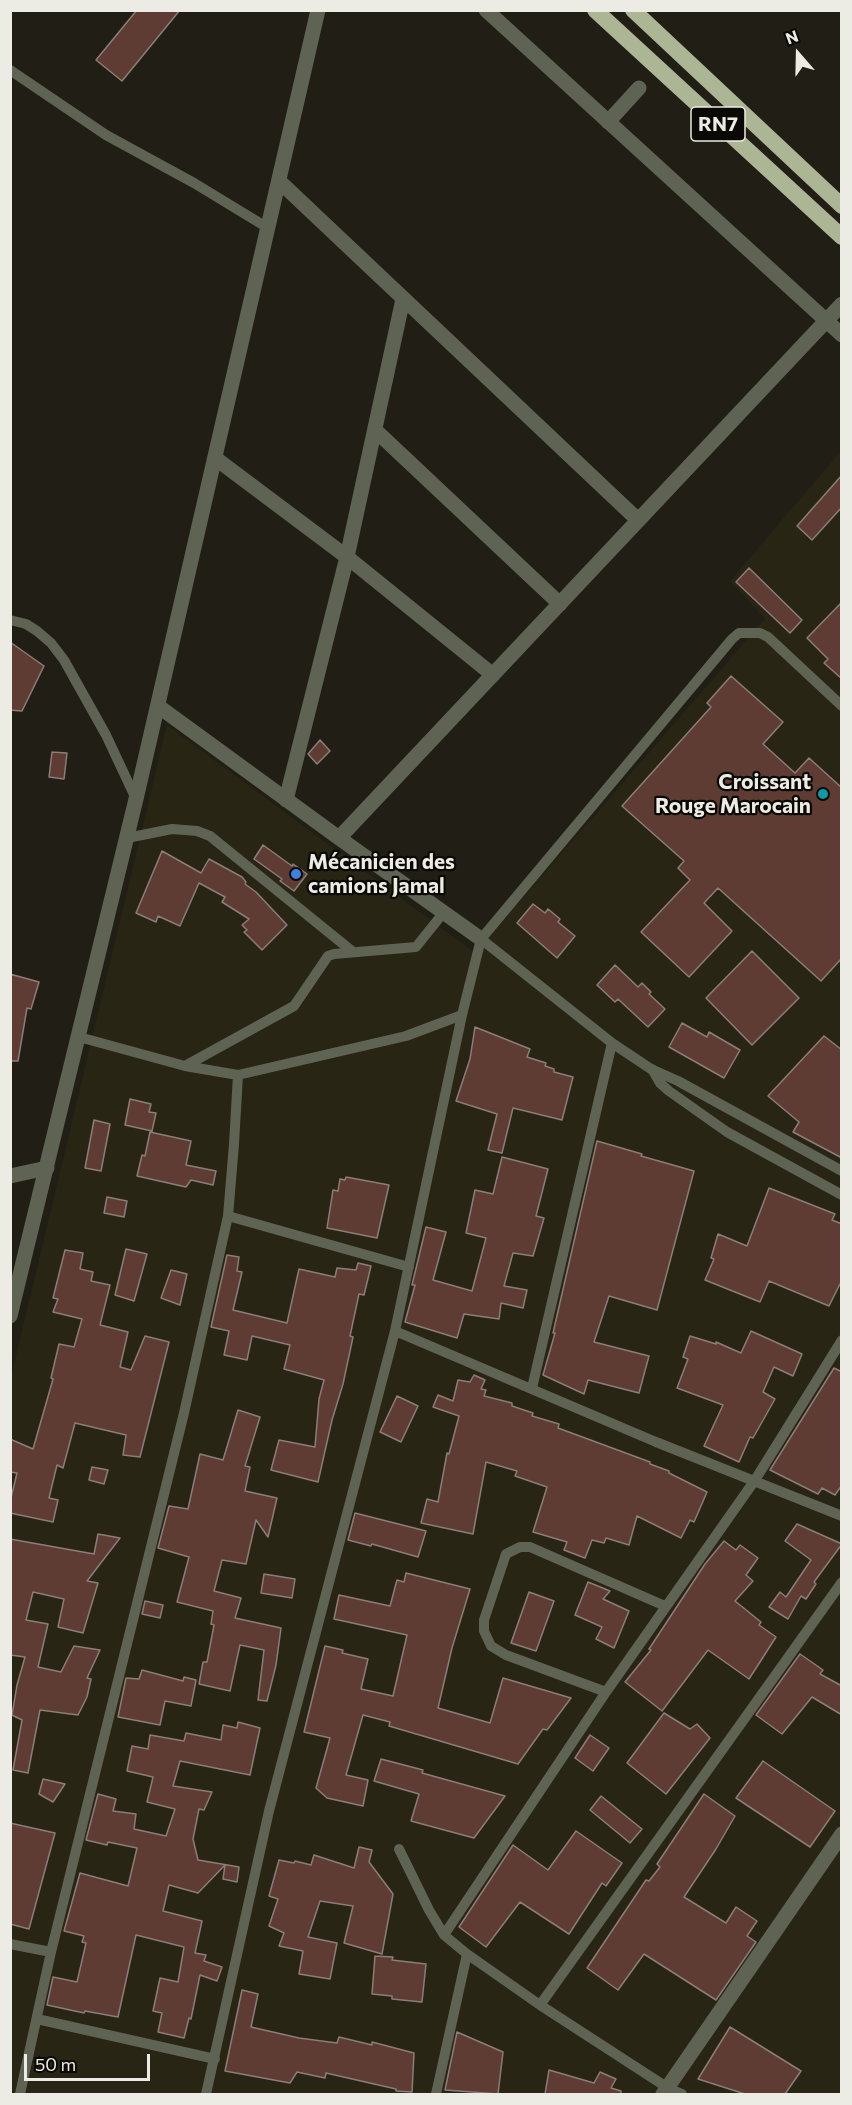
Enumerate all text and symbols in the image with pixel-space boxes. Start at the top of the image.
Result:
north arrow [768,24,828,84]
text: N [783,26,801,48]
road number: RN7 [691,107,745,141]
place label: Croissant Rouge Marocain [655,769,811,819]
marker: Croissant Rouge Marocain [816,787,830,801]
place label: Mécanicien des camions Jamal [308,849,455,899]
marker: Mécanicien des camions Jamal [289,867,303,881]
scale bar [27,2042,153,2080]
text: 50 m [35,2053,76,2075]

